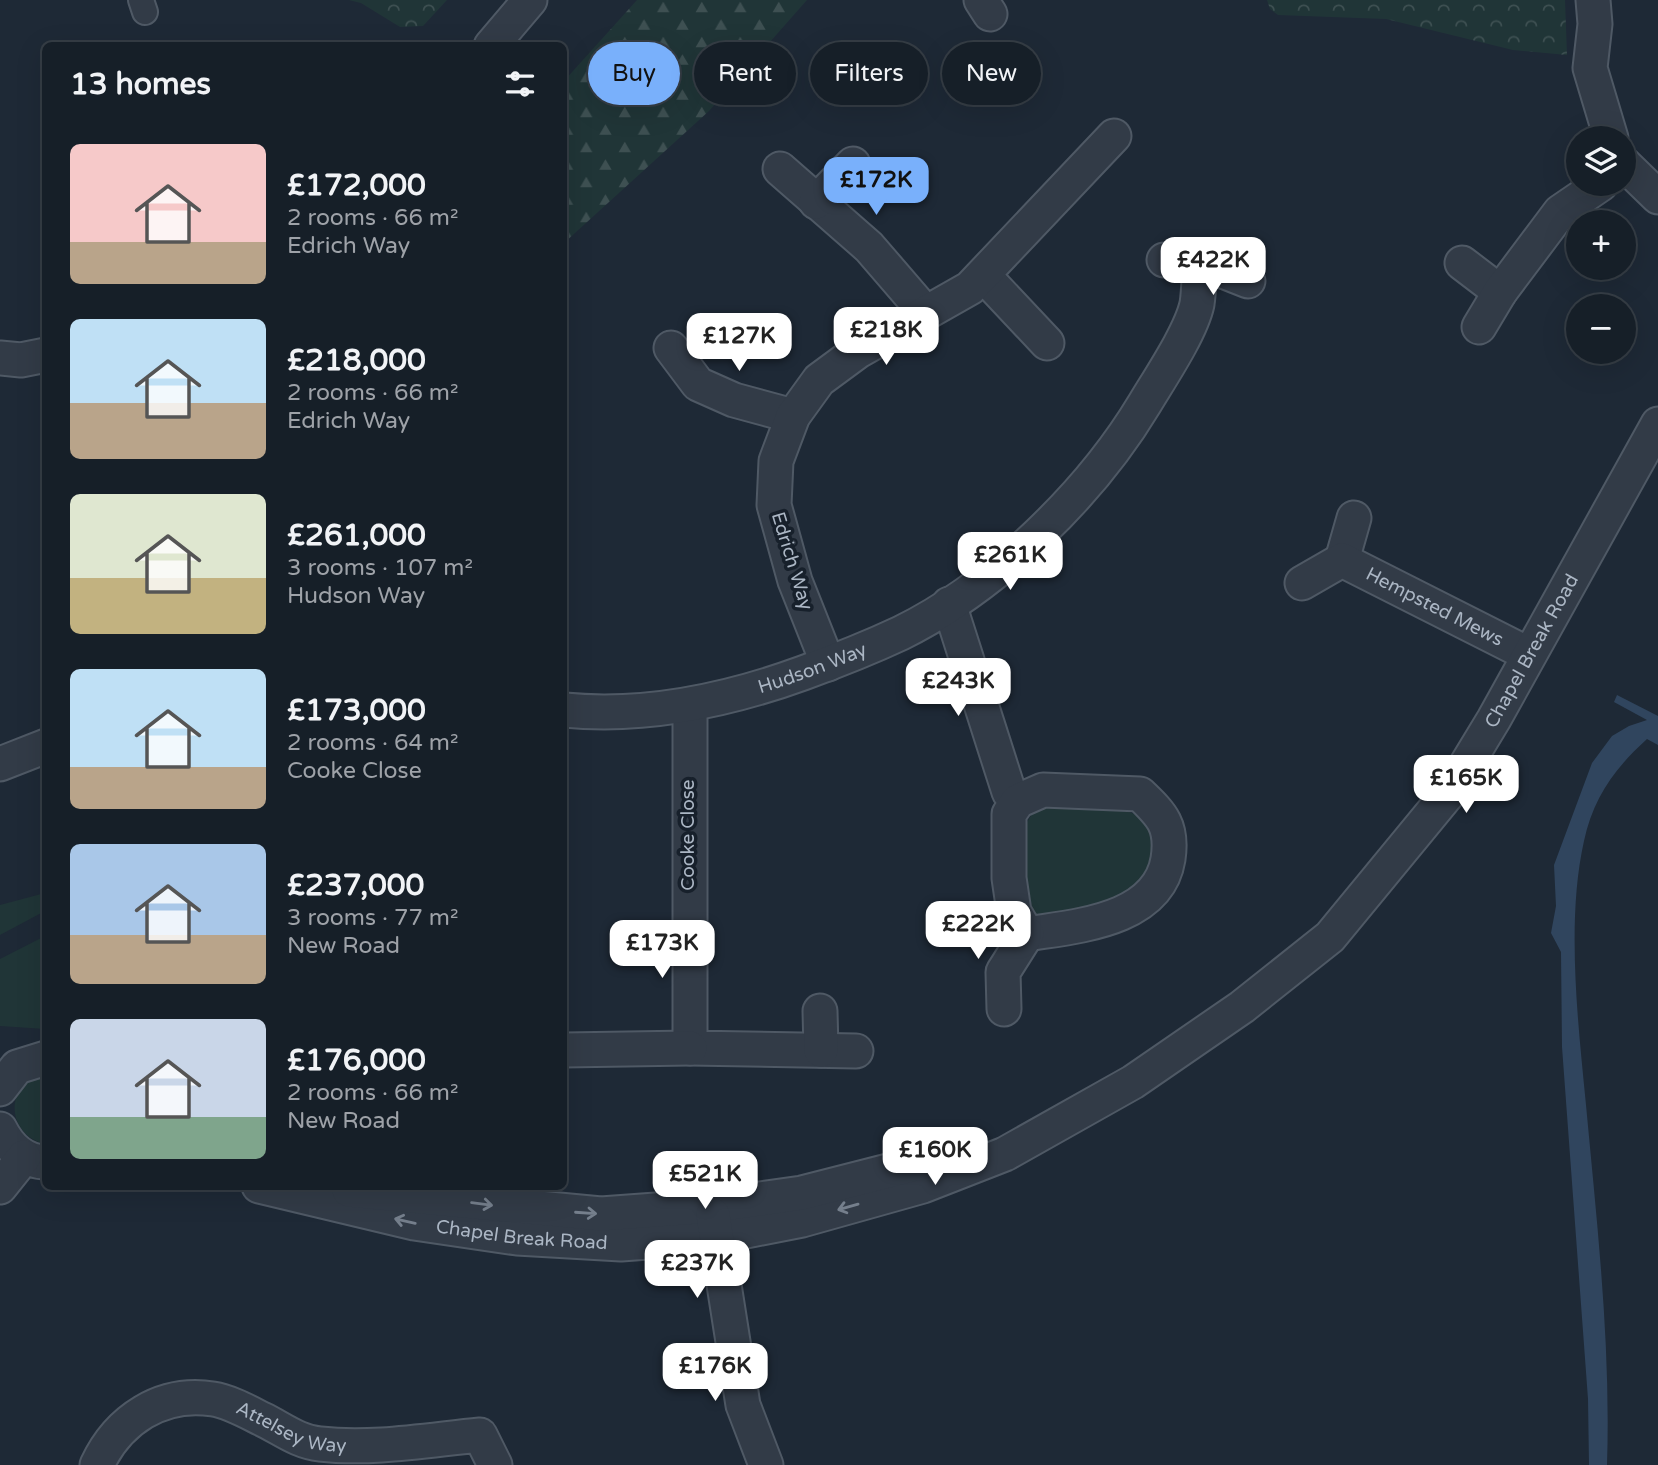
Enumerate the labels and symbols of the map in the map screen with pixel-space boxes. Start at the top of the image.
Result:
pin: £172K [827,158,925,217]
pin: £422K [1164,238,1262,297]
pin: £218K [837,308,935,367]
pin: £127K [690,314,788,373]
street label: Edrich Way [767,509,817,613]
pin: £261K [961,532,1059,592]
street label: Hempsted Mews [1362,563,1507,651]
street label: Chapel Break Road [1480,570,1583,732]
street label: Hudson Way [755,639,870,698]
pin: £243K [909,658,1007,718]
pin: £165K [1417,756,1515,815]
street label: Cooke Close [677,779,699,891]
pin: £222K [929,902,1027,961]
pin: £173K [613,920,711,980]
pin: £160K [886,1128,984,1187]
pin: £521K [656,1152,754,1211]
one-way arrow [470,1198,493,1211]
one-way arrow [837,1201,859,1214]
one-way arrow [575,1207,597,1220]
one-way arrow [394,1213,417,1227]
street label: Chapel Break Road [435,1215,608,1254]
pin: £237K [648,1240,746,1300]
pin: £176K [666,1344,764,1403]
street label: Attelsey Way [233,1397,347,1457]

